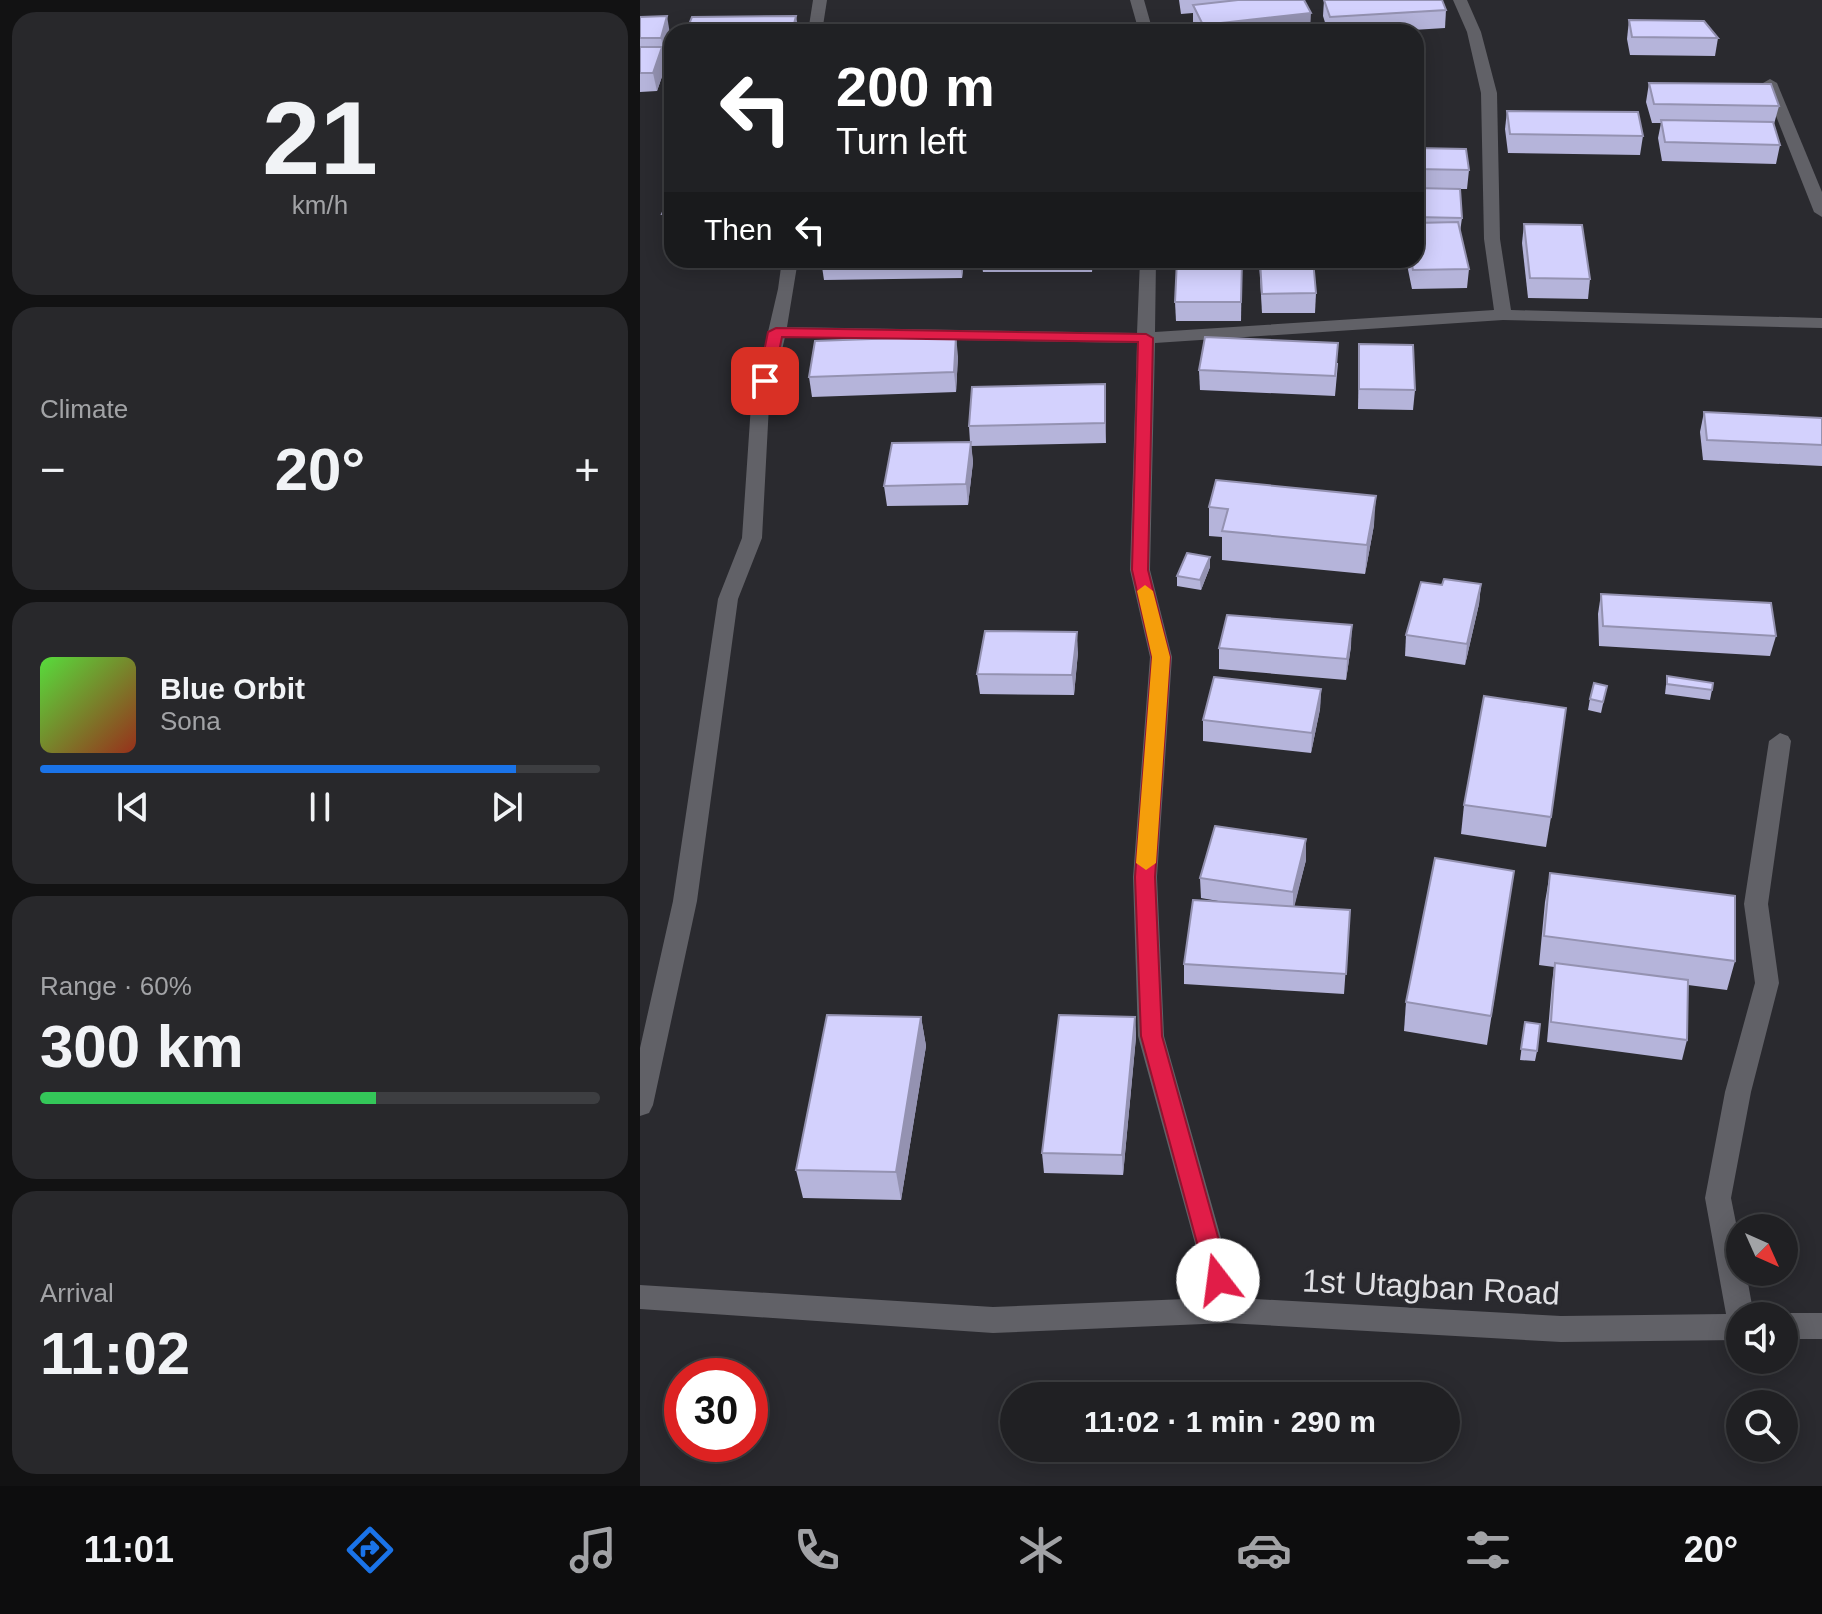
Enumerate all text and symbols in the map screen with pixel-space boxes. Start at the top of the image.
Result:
text: 200 m [836,55,995,118]
icon: left [704,56,808,160]
text: 21 [262,80,378,196]
text: Turn left [836,121,967,162]
text: km/h [292,190,348,220]
icon: left [788,208,832,252]
text: Then [704,213,772,246]
pin [731,347,799,415]
icon: arrive [743,359,787,403]
text: Climate [40,394,128,424]
text: 20° [275,436,365,503]
text: − [40,445,66,494]
text: + [574,445,600,494]
text: Blue Orbit [160,672,305,705]
text: Sona [160,706,221,736]
icon: previous [111,785,155,829]
icon: pause [298,785,342,829]
icon: next [485,785,529,829]
text: Range · 60% [40,971,192,1001]
text: 300 km [40,1013,244,1080]
north arrow [1726,1214,1798,1286]
map controls [1726,1214,1798,1462]
position arrow [1176,1238,1260,1322]
street label: 1st Utagban Road [1301,1262,1561,1312]
text: Arrival [40,1278,114,1308]
button: sound [1726,1302,1798,1374]
text: 11:02 [40,1320,190,1387]
speed limit sign: 30 [664,1358,768,1462]
button: search [1726,1390,1798,1462]
text: 11:02 · 1 min · 290 m [1084,1405,1376,1438]
icon: directions [342,1522,398,1578]
icon: music [565,1522,621,1578]
icon: phone [789,1522,845,1578]
icon: climate [1013,1522,1069,1578]
icon: car [1236,1522,1292,1578]
icon: filters [1460,1522,1516,1578]
text: 11:01 [84,1529,174,1570]
text: 20° [1684,1529,1738,1570]

